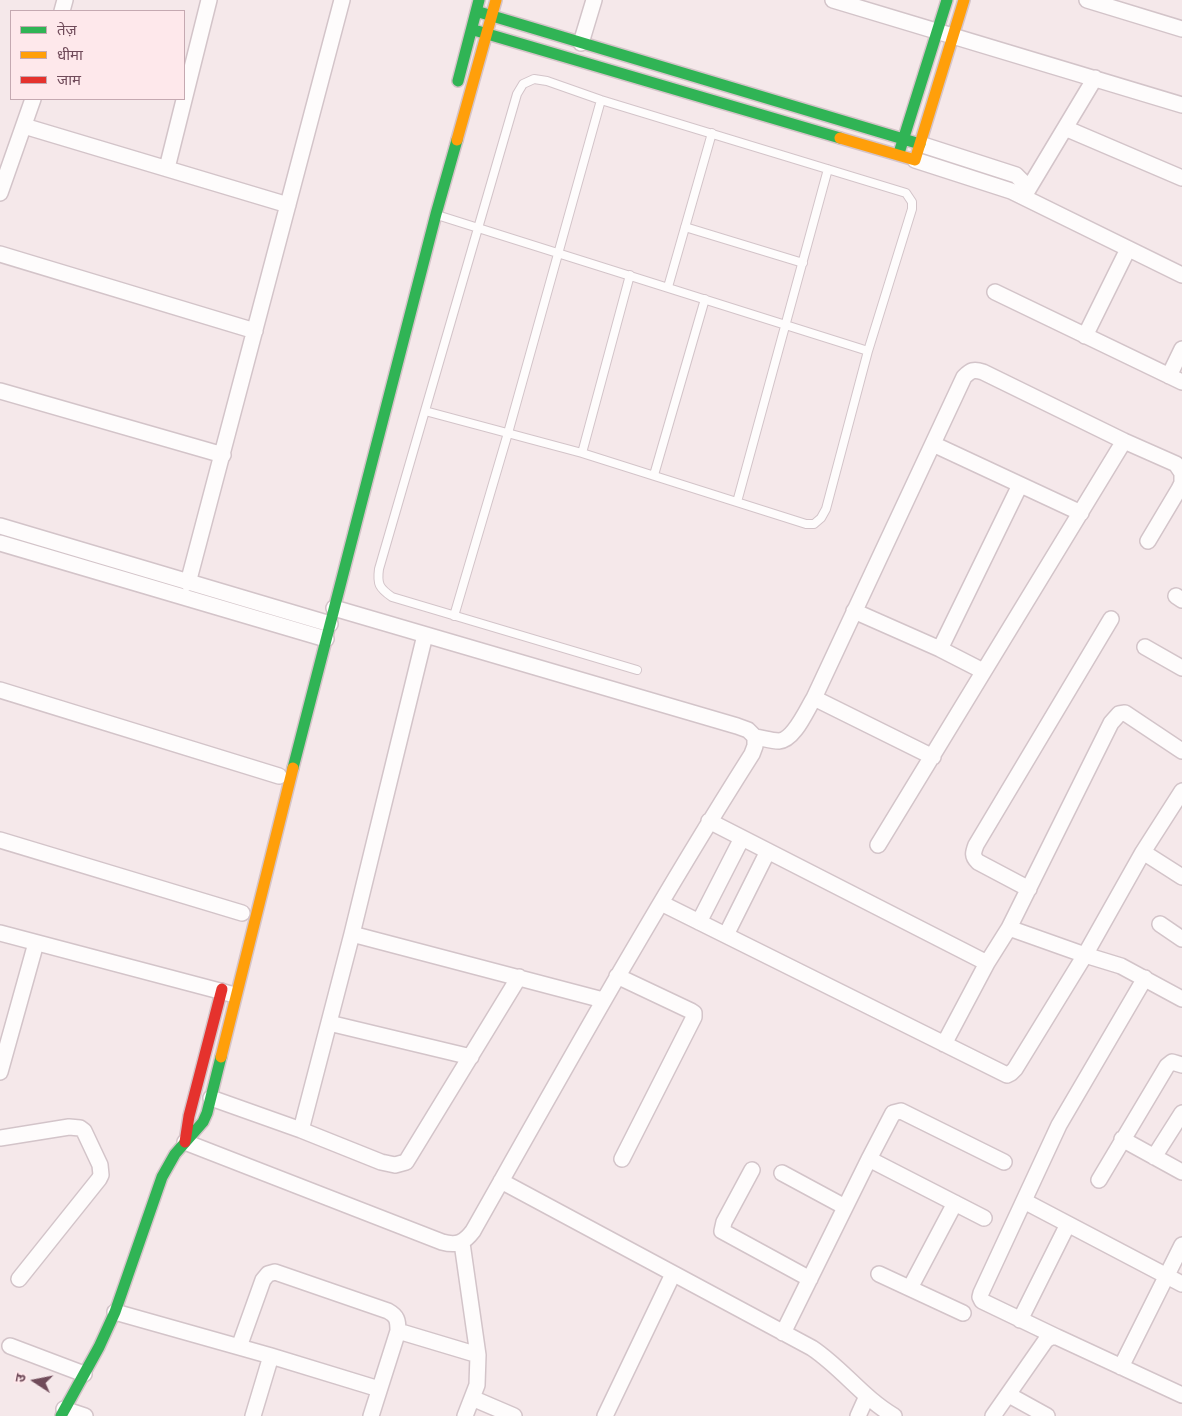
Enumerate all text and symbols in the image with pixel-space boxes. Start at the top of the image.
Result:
legend [10,10,185,100]
text: तेज़ [57,19,77,40]
text: धीमा [57,44,83,65]
text: जाम [57,69,81,90]
north arrow [10,1356,60,1406]
text: उ [11,1372,30,1384]

